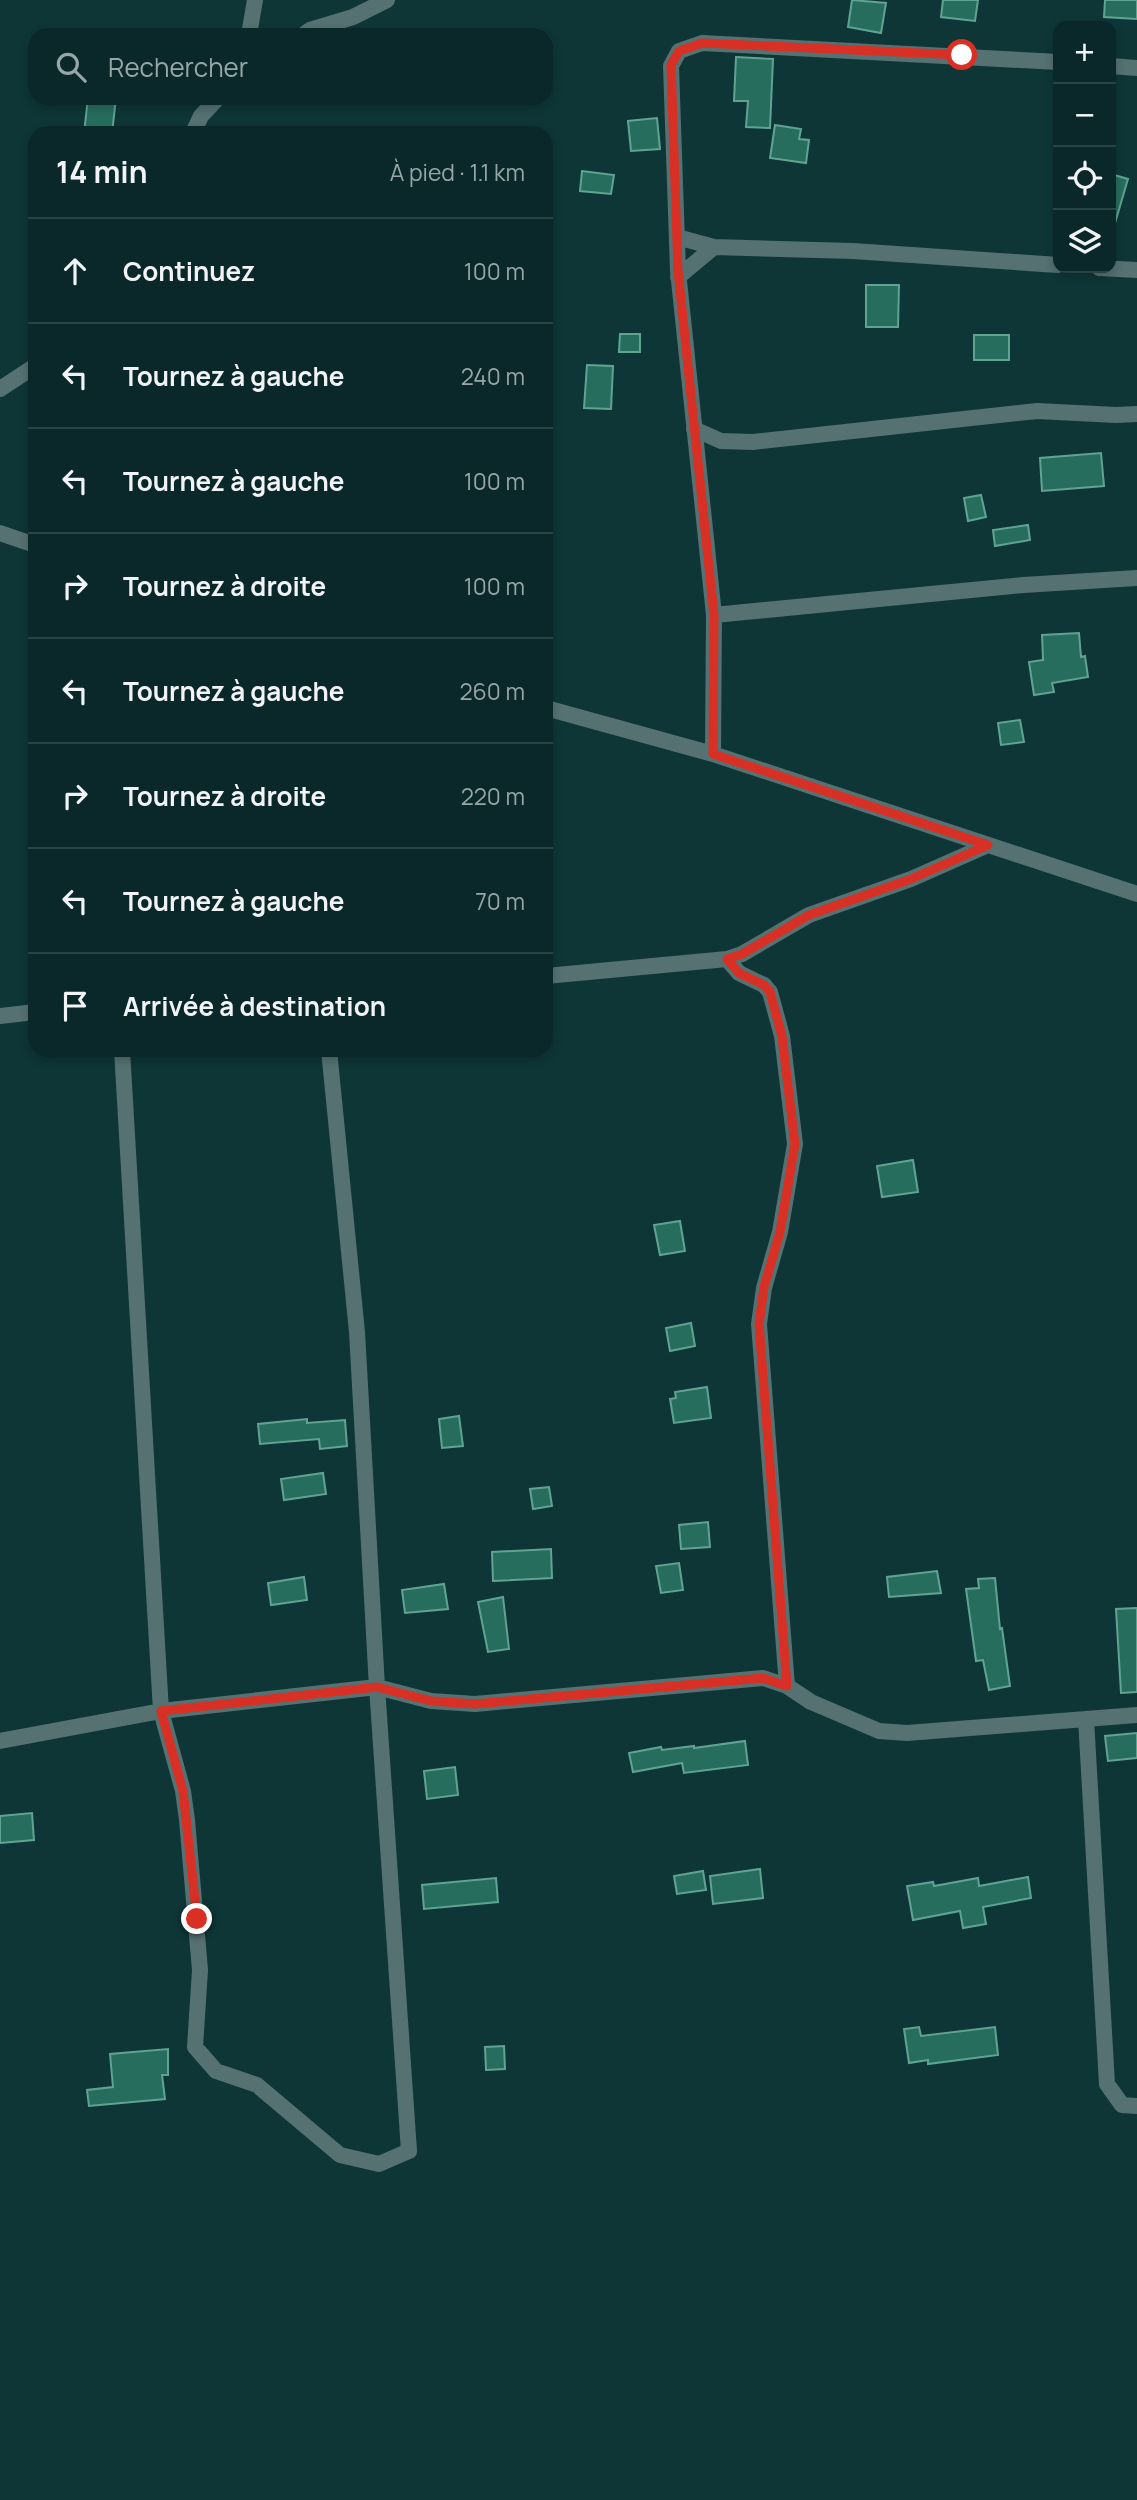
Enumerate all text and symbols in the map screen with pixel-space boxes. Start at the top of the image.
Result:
map controls [1053,21,1116,273]
button: + [1053,21,1116,84]
search box [28,28,553,105]
route start [946,39,977,70]
icon: search [52,48,90,86]
text: Rechercher [108,49,248,85]
button: − [1053,84,1116,147]
button: locate [1053,147,1116,210]
text: 14 min [56,151,148,192]
text: À pied · 1.1 km [390,156,525,188]
button: layers [1053,210,1116,273]
icon: ahead [56,252,94,290]
text: Continuez [123,253,255,289]
text: 100 m [464,255,525,287]
icon: left [56,357,94,395]
text: Tournez à gauche [123,358,344,394]
text: 240 m [461,360,525,392]
icon: left [56,462,94,500]
text: Tournez à gauche [123,463,344,499]
text: 100 m [464,465,525,497]
icon: right [56,567,94,605]
text: Tournez à droite [123,568,326,604]
text: 100 m [464,570,525,602]
icon: left [56,672,94,710]
text: Tournez à gauche [123,673,344,709]
text: 260 m [459,675,525,707]
icon: right [56,777,94,815]
text: Tournez à droite [123,778,326,814]
text: 220 m [461,780,525,812]
icon: left [56,882,94,920]
text: Tournez à gauche [123,883,344,919]
text: 70 m [475,885,525,917]
icon: arrive [56,987,94,1025]
text: Arrivée à destination [123,988,386,1024]
route end [181,1903,212,1934]

